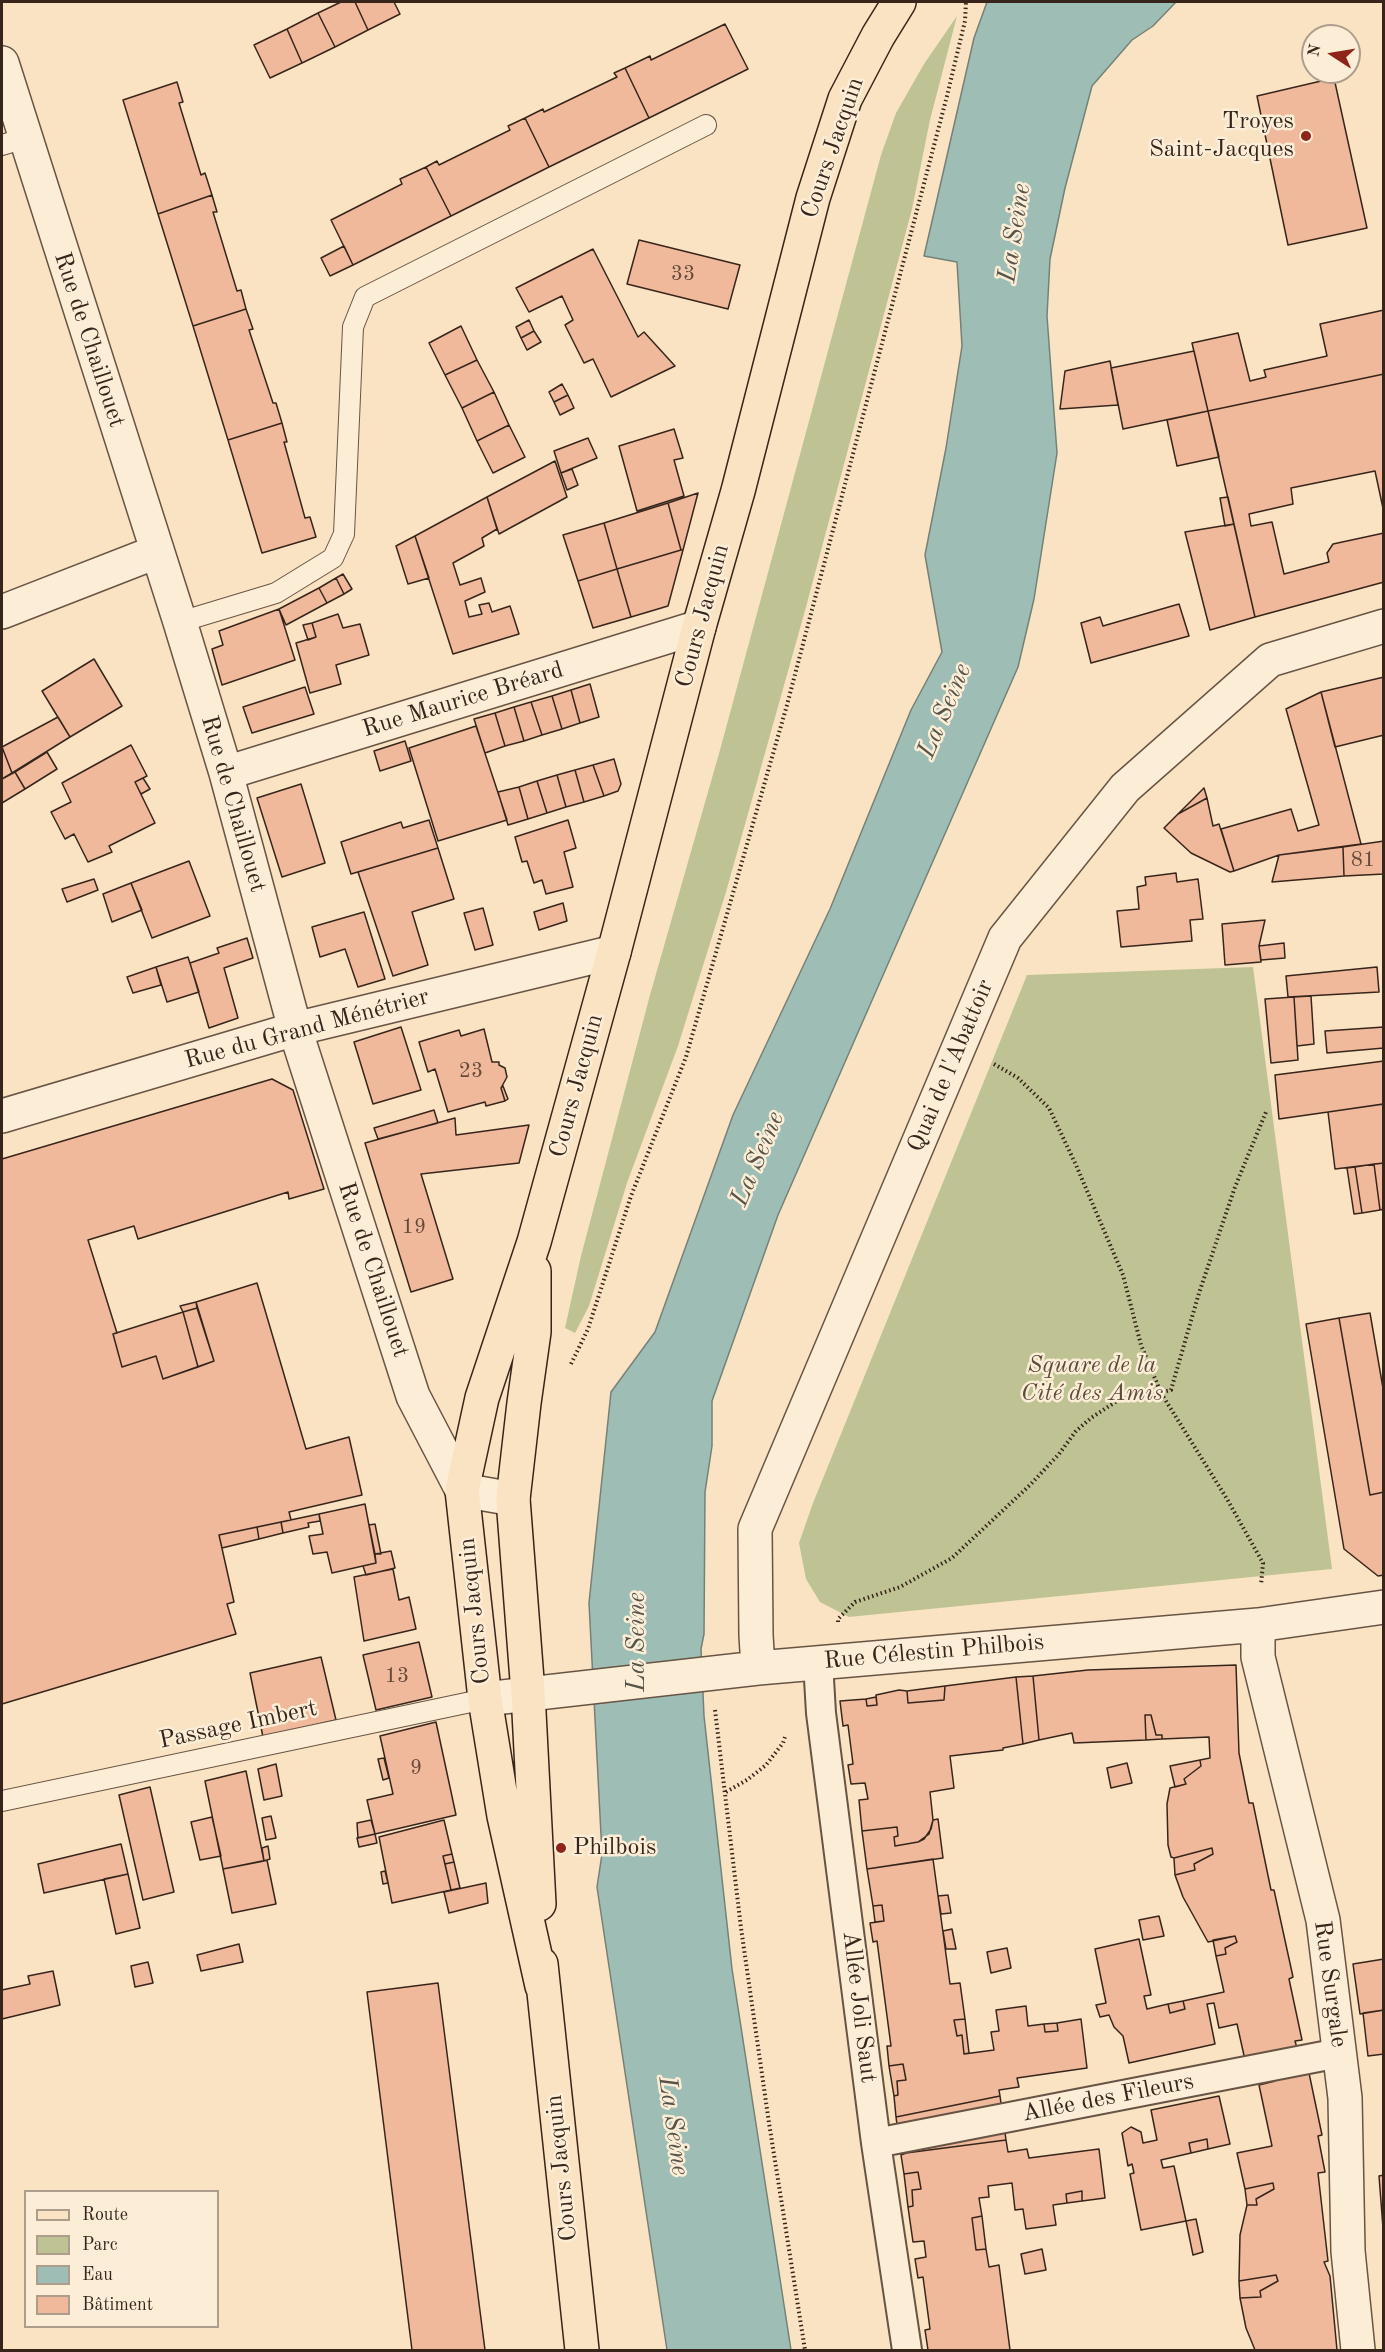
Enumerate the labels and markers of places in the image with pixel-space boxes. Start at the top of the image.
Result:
place label: Troyes Saint-Jacques [1149,108,1294,164]
marker: Troyes Saint-Jacques [1299,129,1313,143]
place label: Philbois [573,1834,656,1862]
marker: Philbois [554,1841,568,1855]

